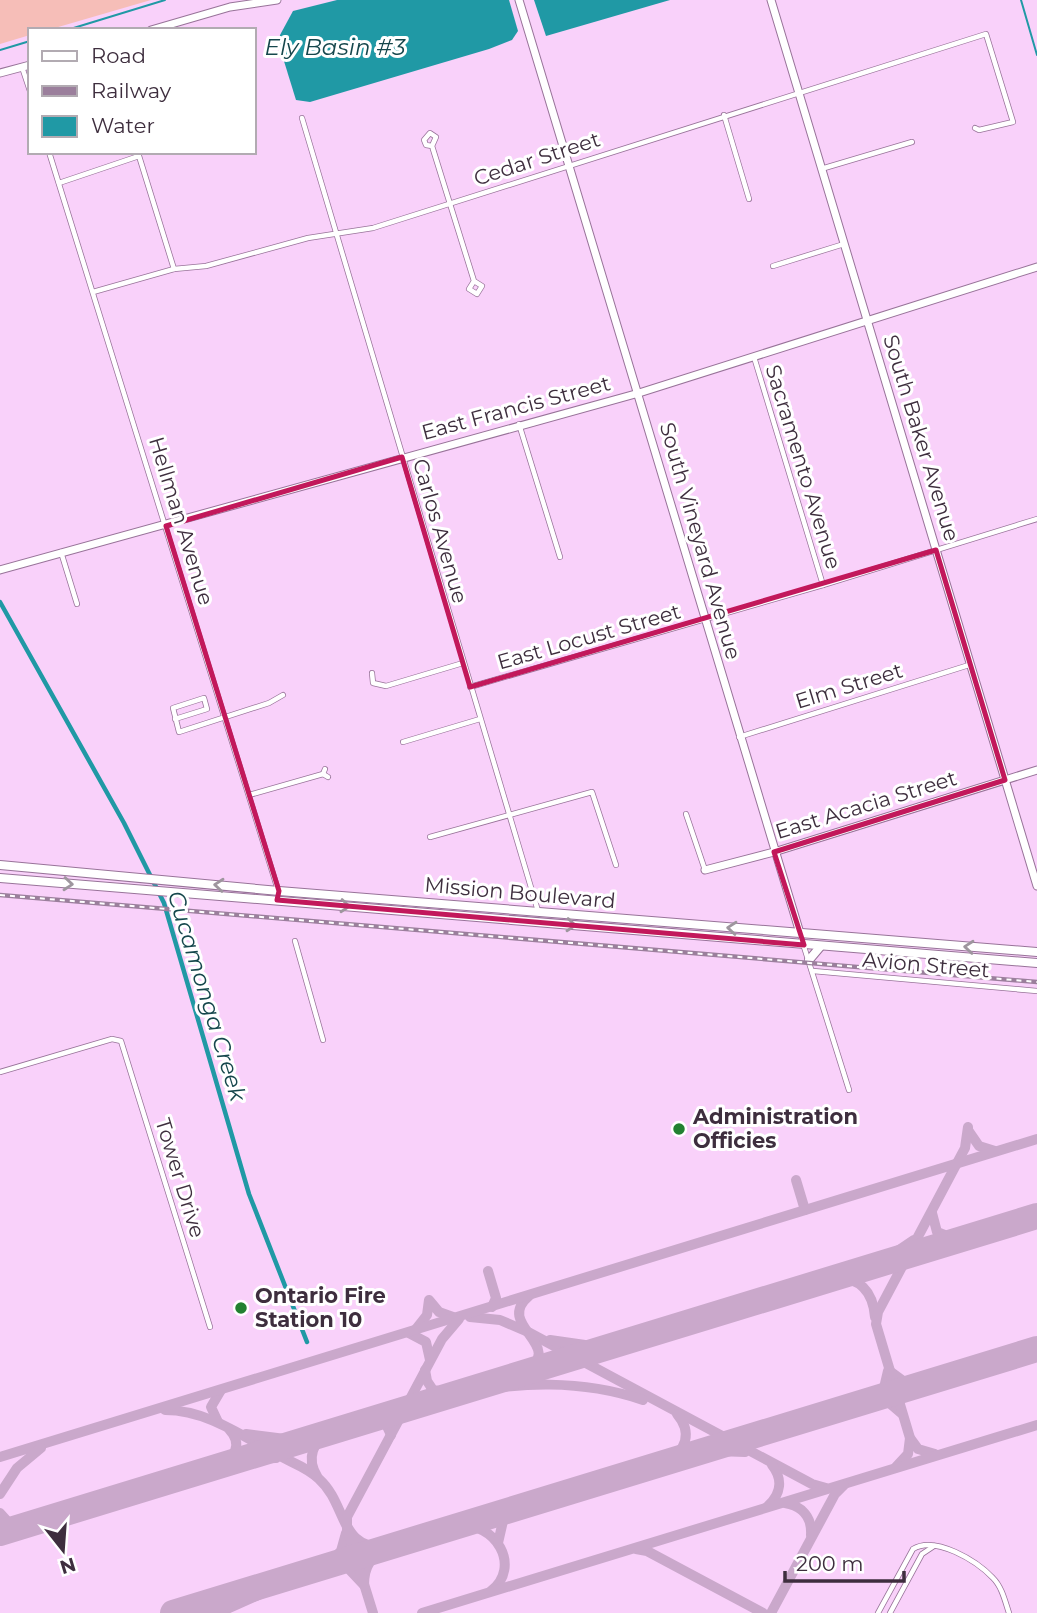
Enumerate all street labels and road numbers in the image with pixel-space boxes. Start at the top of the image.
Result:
street label: Cedar Street [471,126,603,191]
street label: South Baker Avenue [878,332,965,544]
street label: Sacramento Avenue [760,362,846,572]
street label: East Francis Street [419,370,613,445]
street label: South Vineyard Avenue [655,419,746,662]
street label: Hellman Avenue [144,434,219,608]
street label: Carlos Avenue [408,456,473,606]
street label: East Locust Street [494,598,683,675]
street label: Elm Street [792,657,906,714]
street label: East Acacia Street [772,765,960,844]
street label: Mission Boulevard [423,872,617,913]
street label: Avion Street [861,946,991,983]
street label: Tower Drive [150,1115,210,1241]

